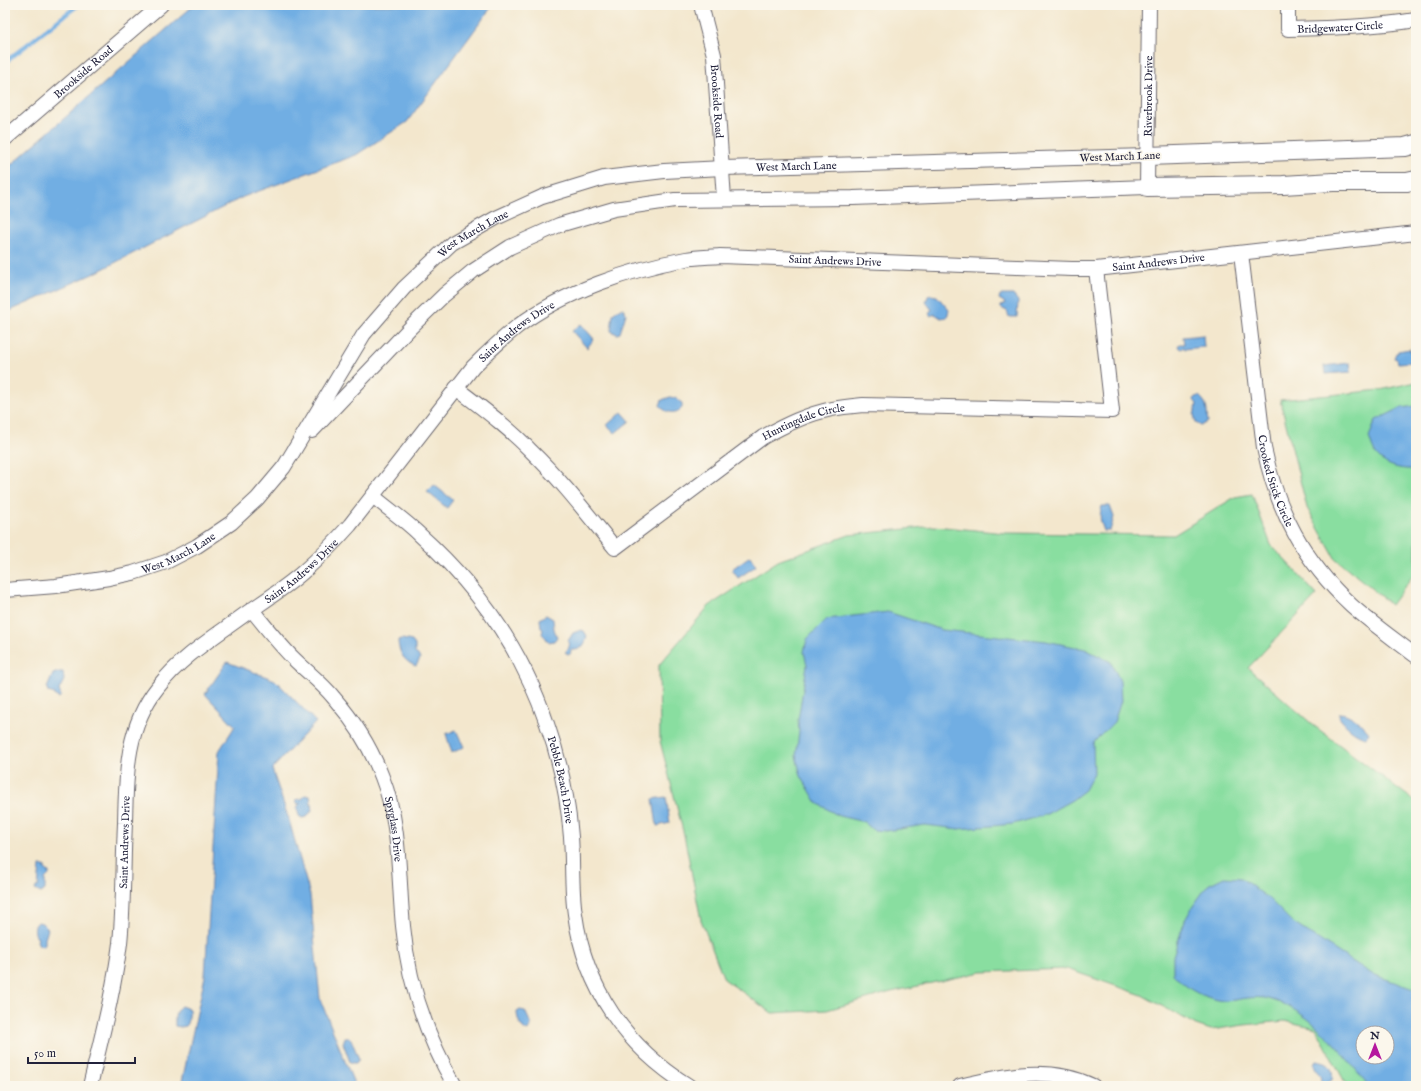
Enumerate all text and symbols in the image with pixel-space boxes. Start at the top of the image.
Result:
street label: Bridgewater Circle [1297,18,1384,37]
street label: Brookside Road [51,43,117,102]
street label: Riverbrook Drive [1142,56,1156,137]
street label: Brookside Road [707,64,726,139]
street label: West March Lane [1079,149,1161,165]
street label: West March Lane [756,159,837,175]
street label: West March Lane [435,207,511,261]
street label: Saint Andrews Drive [1112,251,1206,275]
street label: Saint Andrews Drive [788,253,882,270]
street label: Saint Andrews Drive [476,298,557,366]
street label: Huntingdale Circle [760,401,846,444]
street label: Crooked Stick Circle [1255,434,1296,529]
street label: West March Lane [140,530,218,578]
street label: Saint Andrews Drive [262,536,342,607]
street label: Pebble Beach Drive [544,735,576,824]
street label: Spyglass Drive [381,795,405,862]
street label: Saint Andrews Drive [117,796,134,889]
north arrow [1355,1025,1395,1065]
text: N [1369,1029,1380,1043]
scale bar [28,1039,135,1065]
text: 50 m [34,1046,56,1061]

